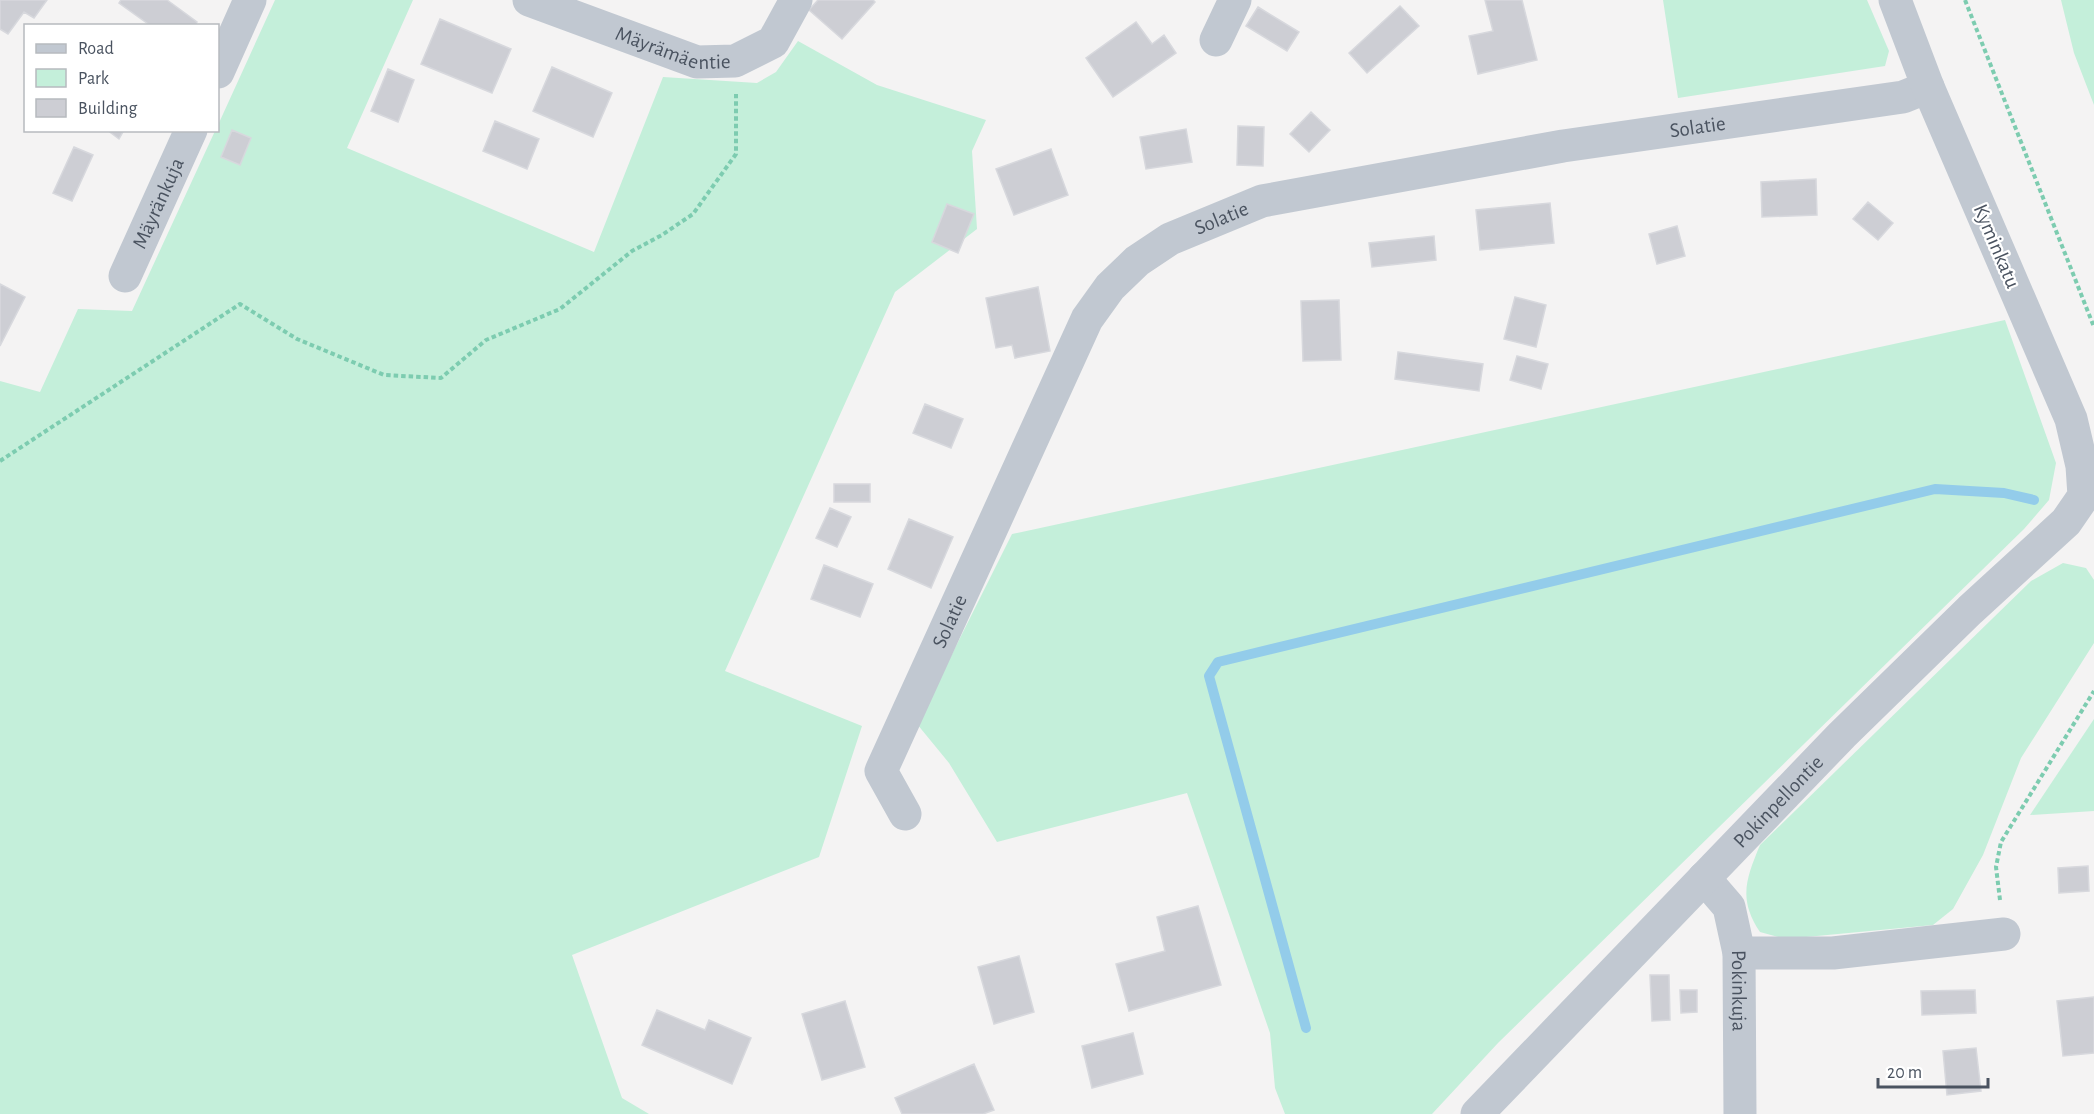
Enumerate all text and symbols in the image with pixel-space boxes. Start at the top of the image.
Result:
street label: Mäyrämäentie [613,23,731,73]
legend [24,24,219,132]
text: Road [78,40,114,58]
text: Park [78,70,110,88]
text: Building [78,100,138,118]
street label: Solatie [1668,113,1727,142]
street label: Mäyränkuja [129,154,188,252]
street label: Solatie [1191,198,1251,239]
street label: Kyminkatu [1970,201,2024,291]
street label: Solatie [929,591,971,651]
street label: Pokinpellontie [1730,752,1827,852]
street label: Pokinkuja [1728,950,1749,1032]
scale bar [1878,1051,1988,1089]
text: 20 m [1887,1064,1922,1082]

